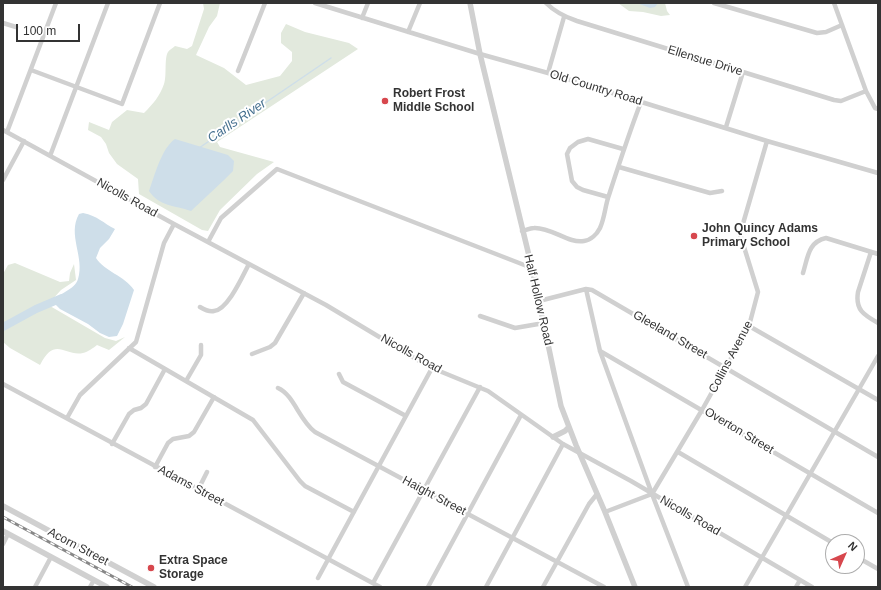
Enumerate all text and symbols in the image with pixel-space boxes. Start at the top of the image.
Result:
scale bar [18,16,82,42]
text: 100 m [23,24,56,38]
street label: Ellensue Drive [666,43,744,79]
street label: Old Country Road [548,67,644,109]
place label: Robert Frost Middle School [393,87,474,115]
water label: Carlls River [205,96,269,146]
marker: Robert Frost Middle School [380,96,390,106]
street label: Nicolls Road [94,175,160,221]
place label: John Quincy Adams Primary School [702,222,818,250]
marker: John Quincy Adams Primary School [689,231,699,241]
street label: Half Hollow Road [521,253,555,347]
street label: Gleeland Street [630,308,710,362]
street label: Collins Avenue [706,318,756,396]
street label: Nicolls Road [378,331,444,377]
street label: Overton Street [702,405,776,457]
street label: Adams Street [156,463,226,509]
street label: Haight Street [400,473,468,519]
street label: Nicolls Road [657,493,723,539]
street label: Acorn Street [45,525,111,569]
north arrow [825,534,865,574]
text: N [846,539,860,553]
place label: Extra Space Storage [159,554,228,582]
marker: Extra Space Storage [146,563,156,573]

